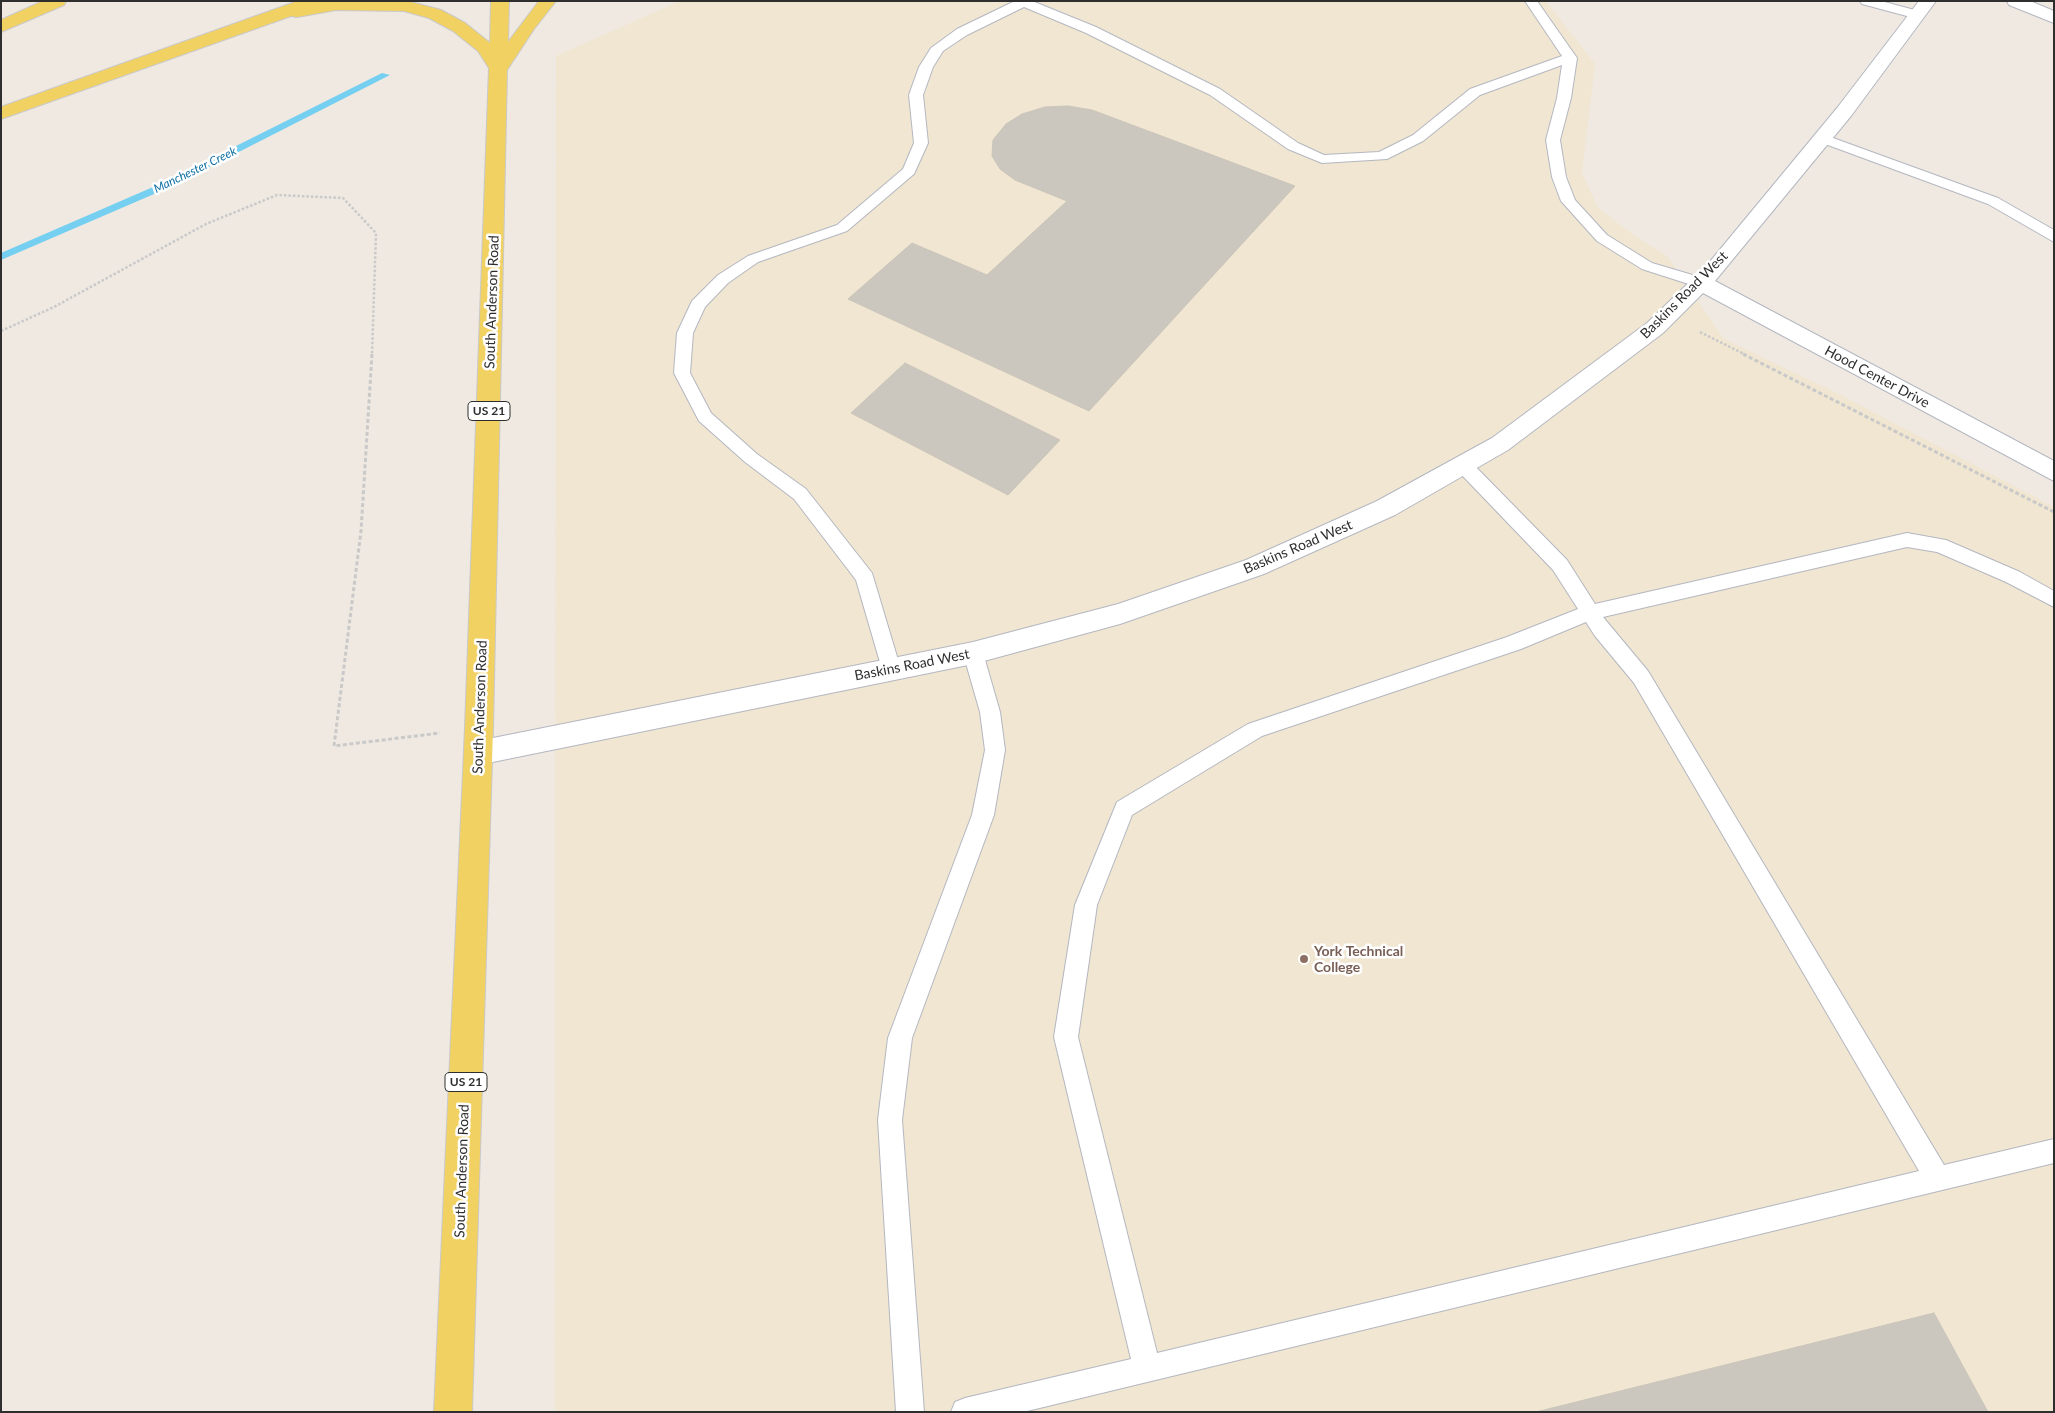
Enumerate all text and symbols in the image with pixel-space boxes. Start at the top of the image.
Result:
water label: Manchester Creek [151,144,239,196]
street label: South Anderson Road [481,235,503,369]
street label: Baskins Road West [1637,248,1731,342]
street label: Hood Center Drive [1822,342,1932,412]
road number: US 21 [468,402,510,421]
street label: Baskins Road West [1241,516,1355,578]
street label: South Anderson Road [469,640,491,774]
street label: Baskins Road West [853,646,971,684]
place label: York Technical College [1314,943,1403,976]
marker: York Technical College [1298,953,1310,965]
road number: US 21 [445,1072,487,1092]
street label: South Anderson Road [451,1104,473,1238]

